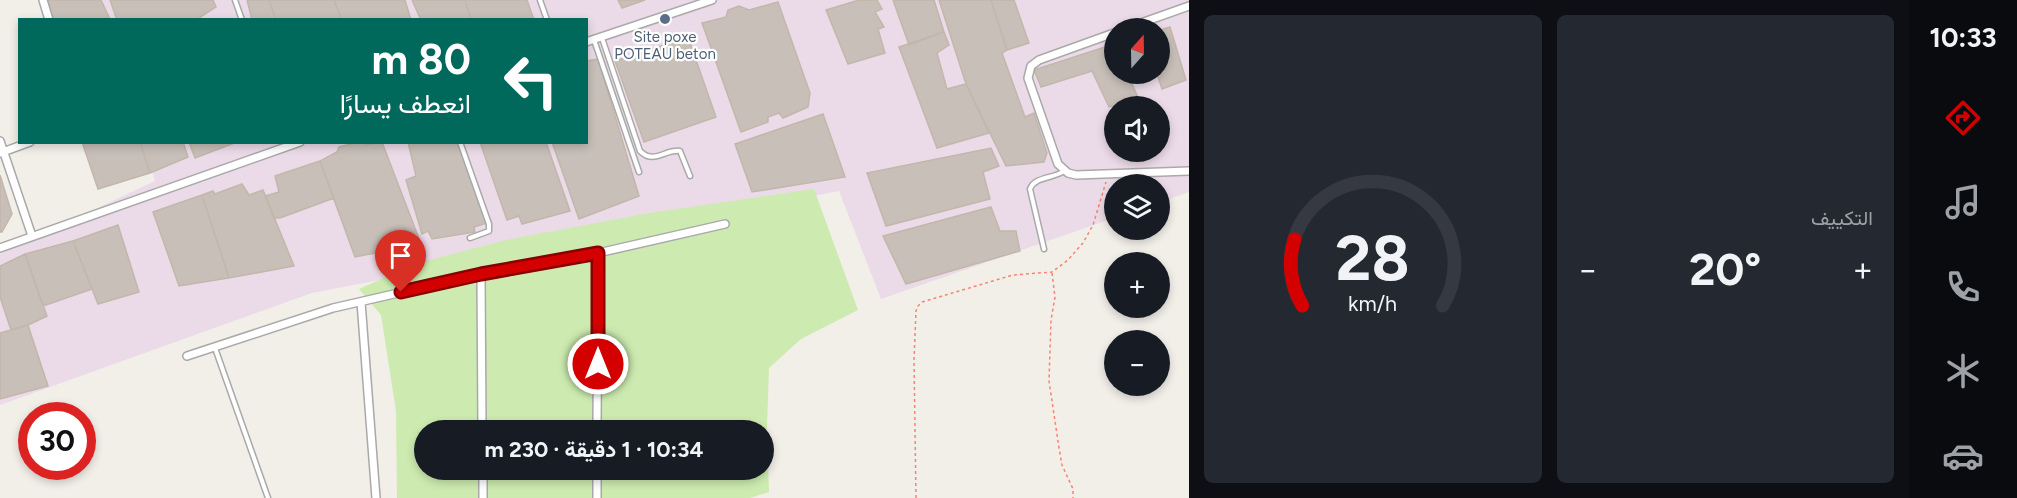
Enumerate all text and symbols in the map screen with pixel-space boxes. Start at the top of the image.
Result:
marker: Site poxe POTEAU beton [658,12,672,26]
north arrow [1104,18,1170,84]
map controls [1104,18,1170,396]
text: 10:33 [1929,21,1997,54]
place label: Site poxe POTEAU beton [614,28,716,63]
text: 80 m [371,34,471,85]
icon: left [492,42,570,120]
text: انعطف يسارًا [340,87,471,120]
button: sound [1104,96,1170,162]
icon: directions [1942,97,1984,139]
button: layers [1104,174,1170,240]
icon: music [1942,181,1984,223]
text: التكييف [1811,206,1873,230]
text: 28 [1336,221,1410,296]
pin [375,230,426,292]
icon: arrive [384,239,417,272]
text: 20° [1689,242,1761,296]
text: − [1578,250,1598,289]
text: + [1852,250,1873,289]
button: + [1104,252,1170,318]
icon: phone [1942,266,1984,308]
text: km/h [1348,291,1397,316]
button: − [1104,330,1170,396]
position arrow [566,332,630,396]
icon: climate [1942,350,1984,392]
speed limit sign: 30 [18,402,96,480]
icon: car [1942,435,1984,477]
text: 10:34 · 1 دقيقة · 230 m [485,436,703,463]

